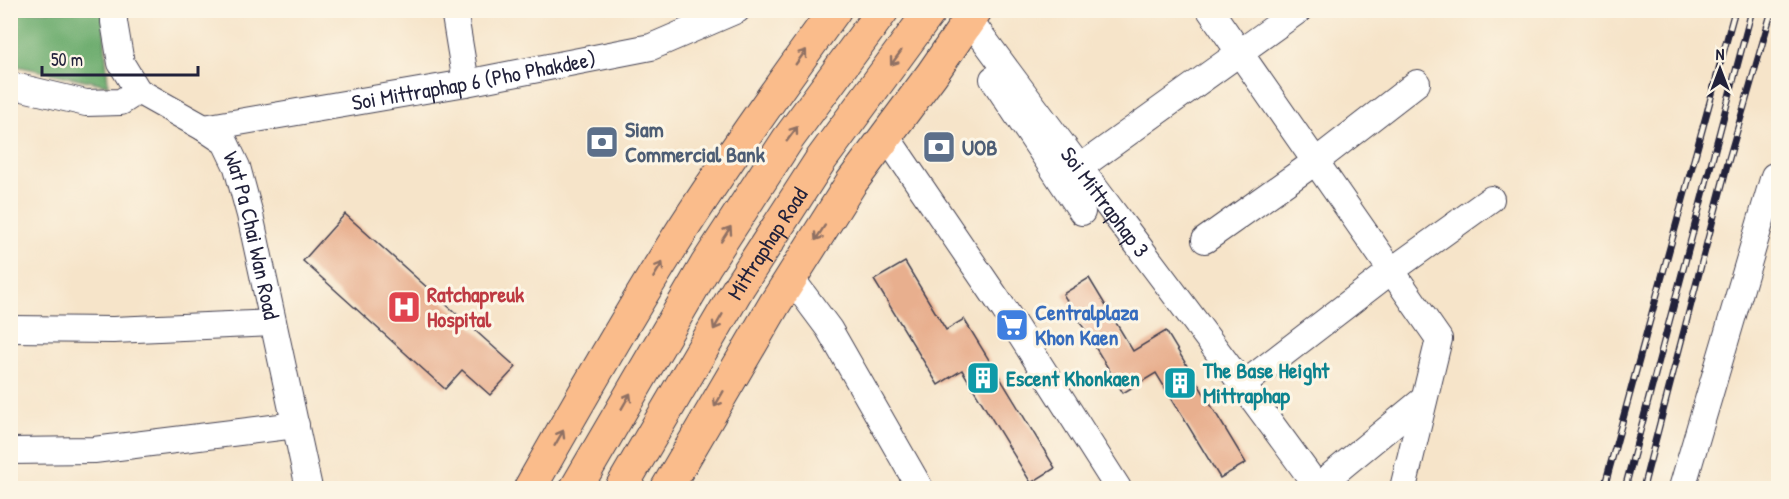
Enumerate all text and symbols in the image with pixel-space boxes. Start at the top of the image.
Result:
scale bar [42,39,198,77]
north arrow [1690,39,1750,99]
street label: Soi Mittraphap 6 (Pho Phakdee) [349,43,598,117]
text: N [1716,43,1725,65]
text: 50 m [51,47,83,72]
one-way arrow [795,49,808,65]
one-way arrow [890,49,902,65]
place label: Siam Commercial Bank [625,114,766,169]
bank icon: Siam Commercial Bank [584,124,620,160]
one-way arrow [786,126,798,142]
bank icon: UOB [921,129,957,165]
place label: UOB [962,132,998,162]
street label: Soi Mittraphap 3 [1054,140,1157,263]
street label: Wat Pa Chai Wan Road [216,146,287,323]
street label: Mittraphap Road [720,181,815,305]
one-way arrow [814,224,826,241]
one-way arrow [721,226,733,243]
one-way arrow [652,262,664,279]
place label: Ratchapreuk Hospital [427,279,525,335]
hospital icon: Ratchapreuk Hospital [386,289,422,325]
place label: Centralplaza Khon Kaen [1035,297,1139,352]
supermarket icon: Centralplaza Khon Kaen [994,307,1030,343]
one-way arrow [712,313,724,330]
place label: The Base Height Mittraphap [1202,355,1330,411]
building icon: Escent Khonkaen [965,360,1001,396]
place label: Escent Khonkaen [1006,363,1140,393]
building icon: The Base Height Mittraphap [1162,365,1198,401]
one-way arrow [713,390,725,407]
one-way arrow [620,393,632,410]
one-way arrow [554,429,565,447]

